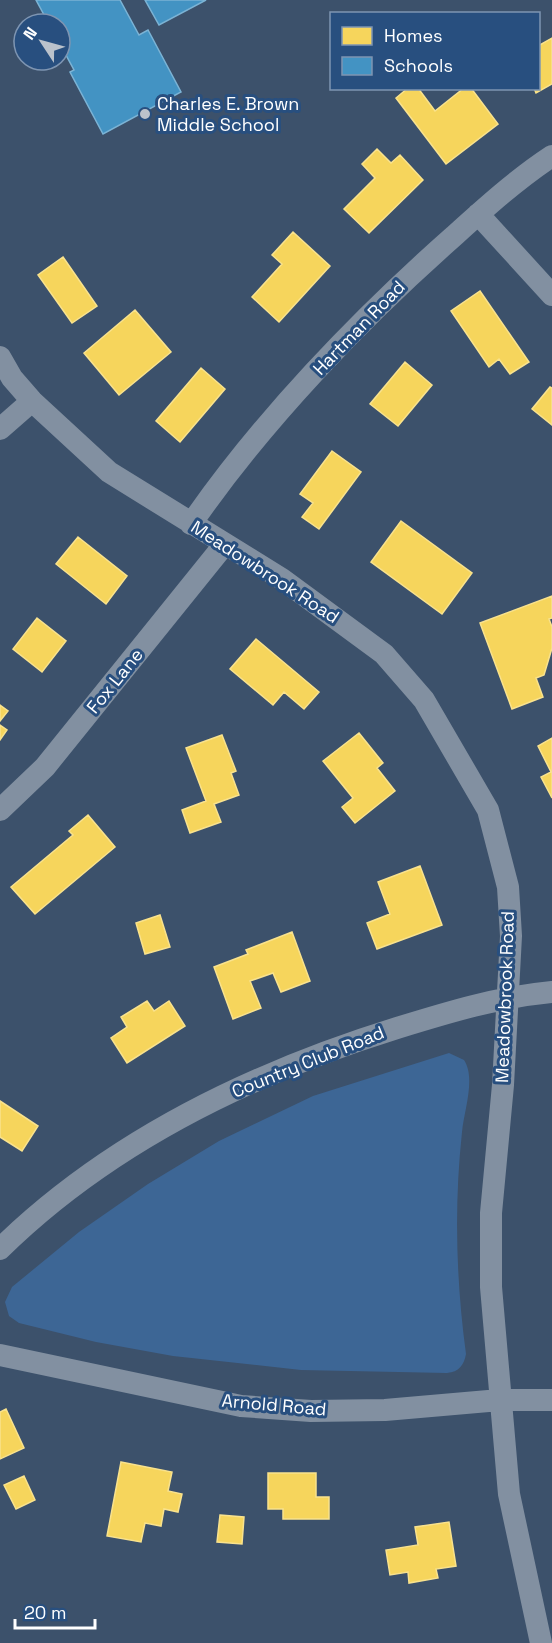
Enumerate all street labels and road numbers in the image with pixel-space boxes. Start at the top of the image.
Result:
street label: Hartman Road [308,275,410,380]
street label: Meadowbrook Road [187,515,344,628]
street label: Fox Lane [81,643,148,718]
street label: Meadowbrook Road [490,911,519,1083]
street label: Country Club Road [228,1020,387,1103]
street label: Arnold Road [221,1388,327,1421]

